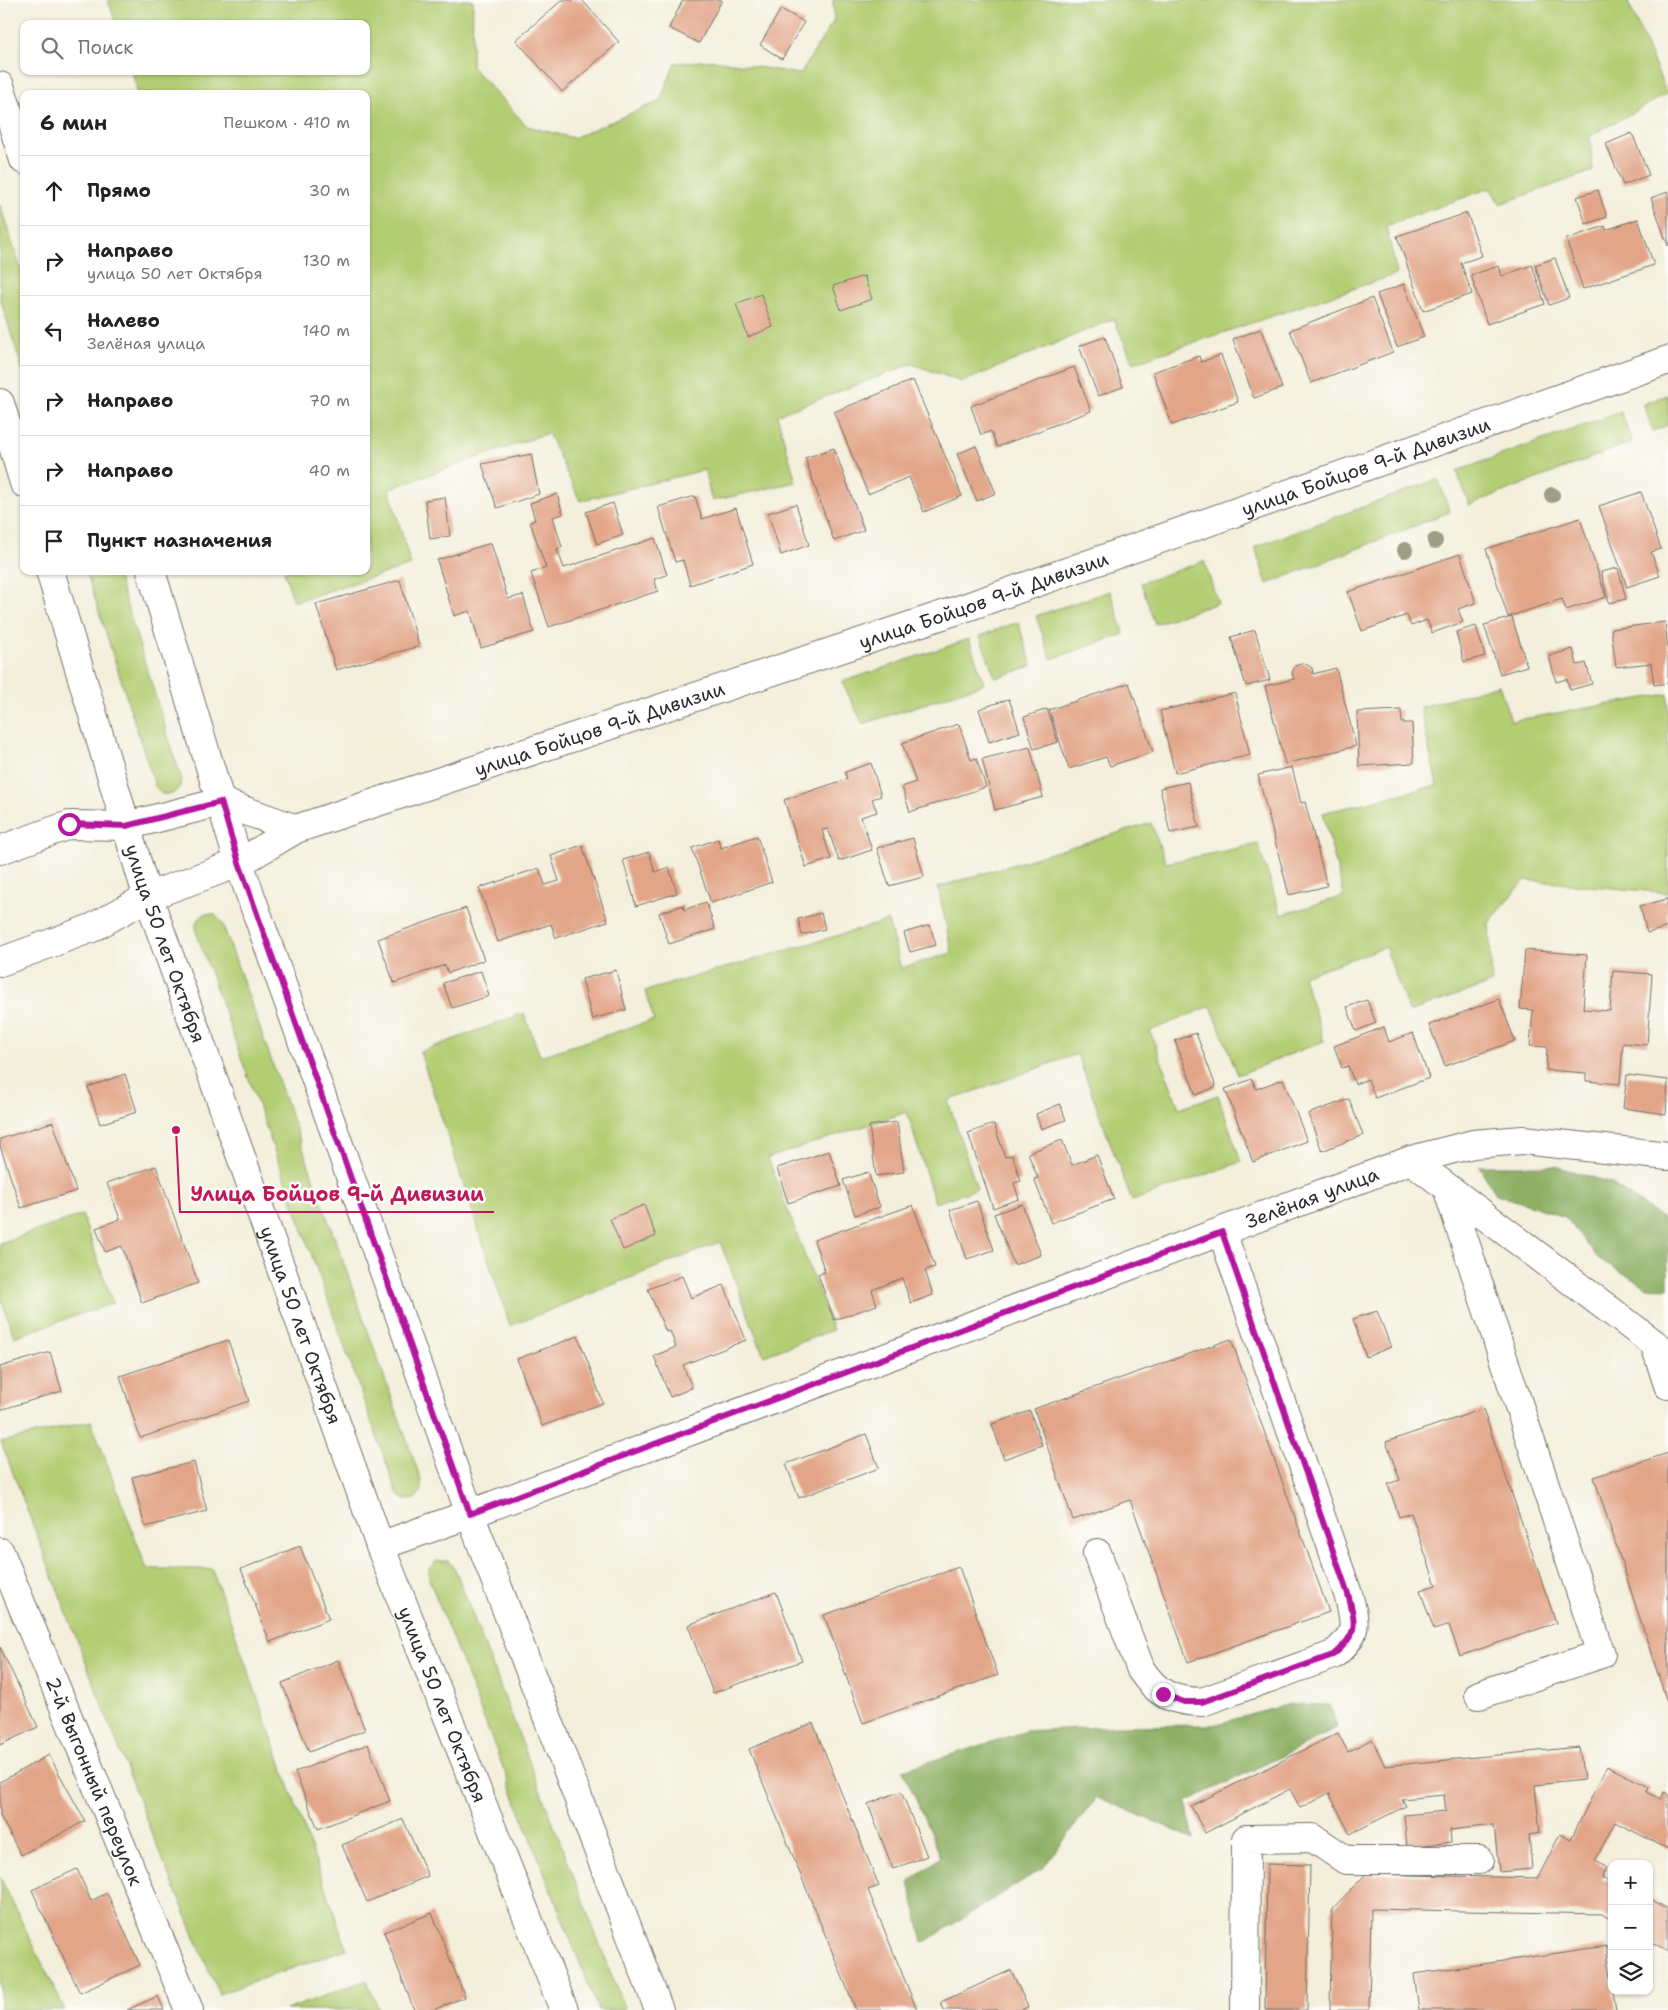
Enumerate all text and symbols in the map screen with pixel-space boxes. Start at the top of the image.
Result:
search box [20,20,370,75]
icon: search [38,34,66,62]
text: Поиск [78,35,133,60]
text: 6 мин [40,109,107,137]
text: Пешком · 410 m [224,112,350,133]
icon: ahead [40,177,68,205]
text: Прямо [87,178,151,203]
text: 30 m [309,180,350,201]
text: Направо [87,238,173,263]
icon: right [40,247,68,275]
text: 130 m [303,250,350,271]
text: улица 50 лет Октября [87,263,262,284]
text: Налево [87,308,160,333]
icon: left [40,317,68,345]
text: 140 m [303,320,350,341]
text: Зелёная улица [87,333,205,354]
icon: right [40,387,68,415]
text: Направо [87,388,173,413]
text: 70 m [309,390,350,411]
street label: улица Бойцов 9-й Дивизии [1238,412,1494,522]
icon: right [40,457,68,485]
text: Направо [87,458,173,483]
text: 40 m [308,460,350,481]
icon: arrive [40,527,68,555]
text: Пункт назначения [87,528,272,553]
street label: улица Бойцов 9-й Дивизии [856,546,1112,655]
street label: улица Бойцов 9-й Дивизии [471,676,728,782]
route start [58,813,81,836]
street label: улица 50 лет Октября [119,841,211,1046]
street label: Зелёная улица [1242,1161,1382,1234]
callout: Улица Бойцов 9-й Дивизии [180,1177,494,1212]
text: Улица Бойцов 9-й Дивизии [190,1181,484,1207]
street label: улица 50 лет Октября [254,1223,347,1428]
street label: улица 50 лет Октября [392,1603,492,1806]
street label: 2-й Выгонный переулок [40,1673,148,1890]
route end [1152,1683,1175,1706]
map controls [1608,1860,1653,1995]
button: + [1608,1860,1653,1905]
button: − [1608,1905,1653,1950]
button: layers [1608,1950,1653,1995]

